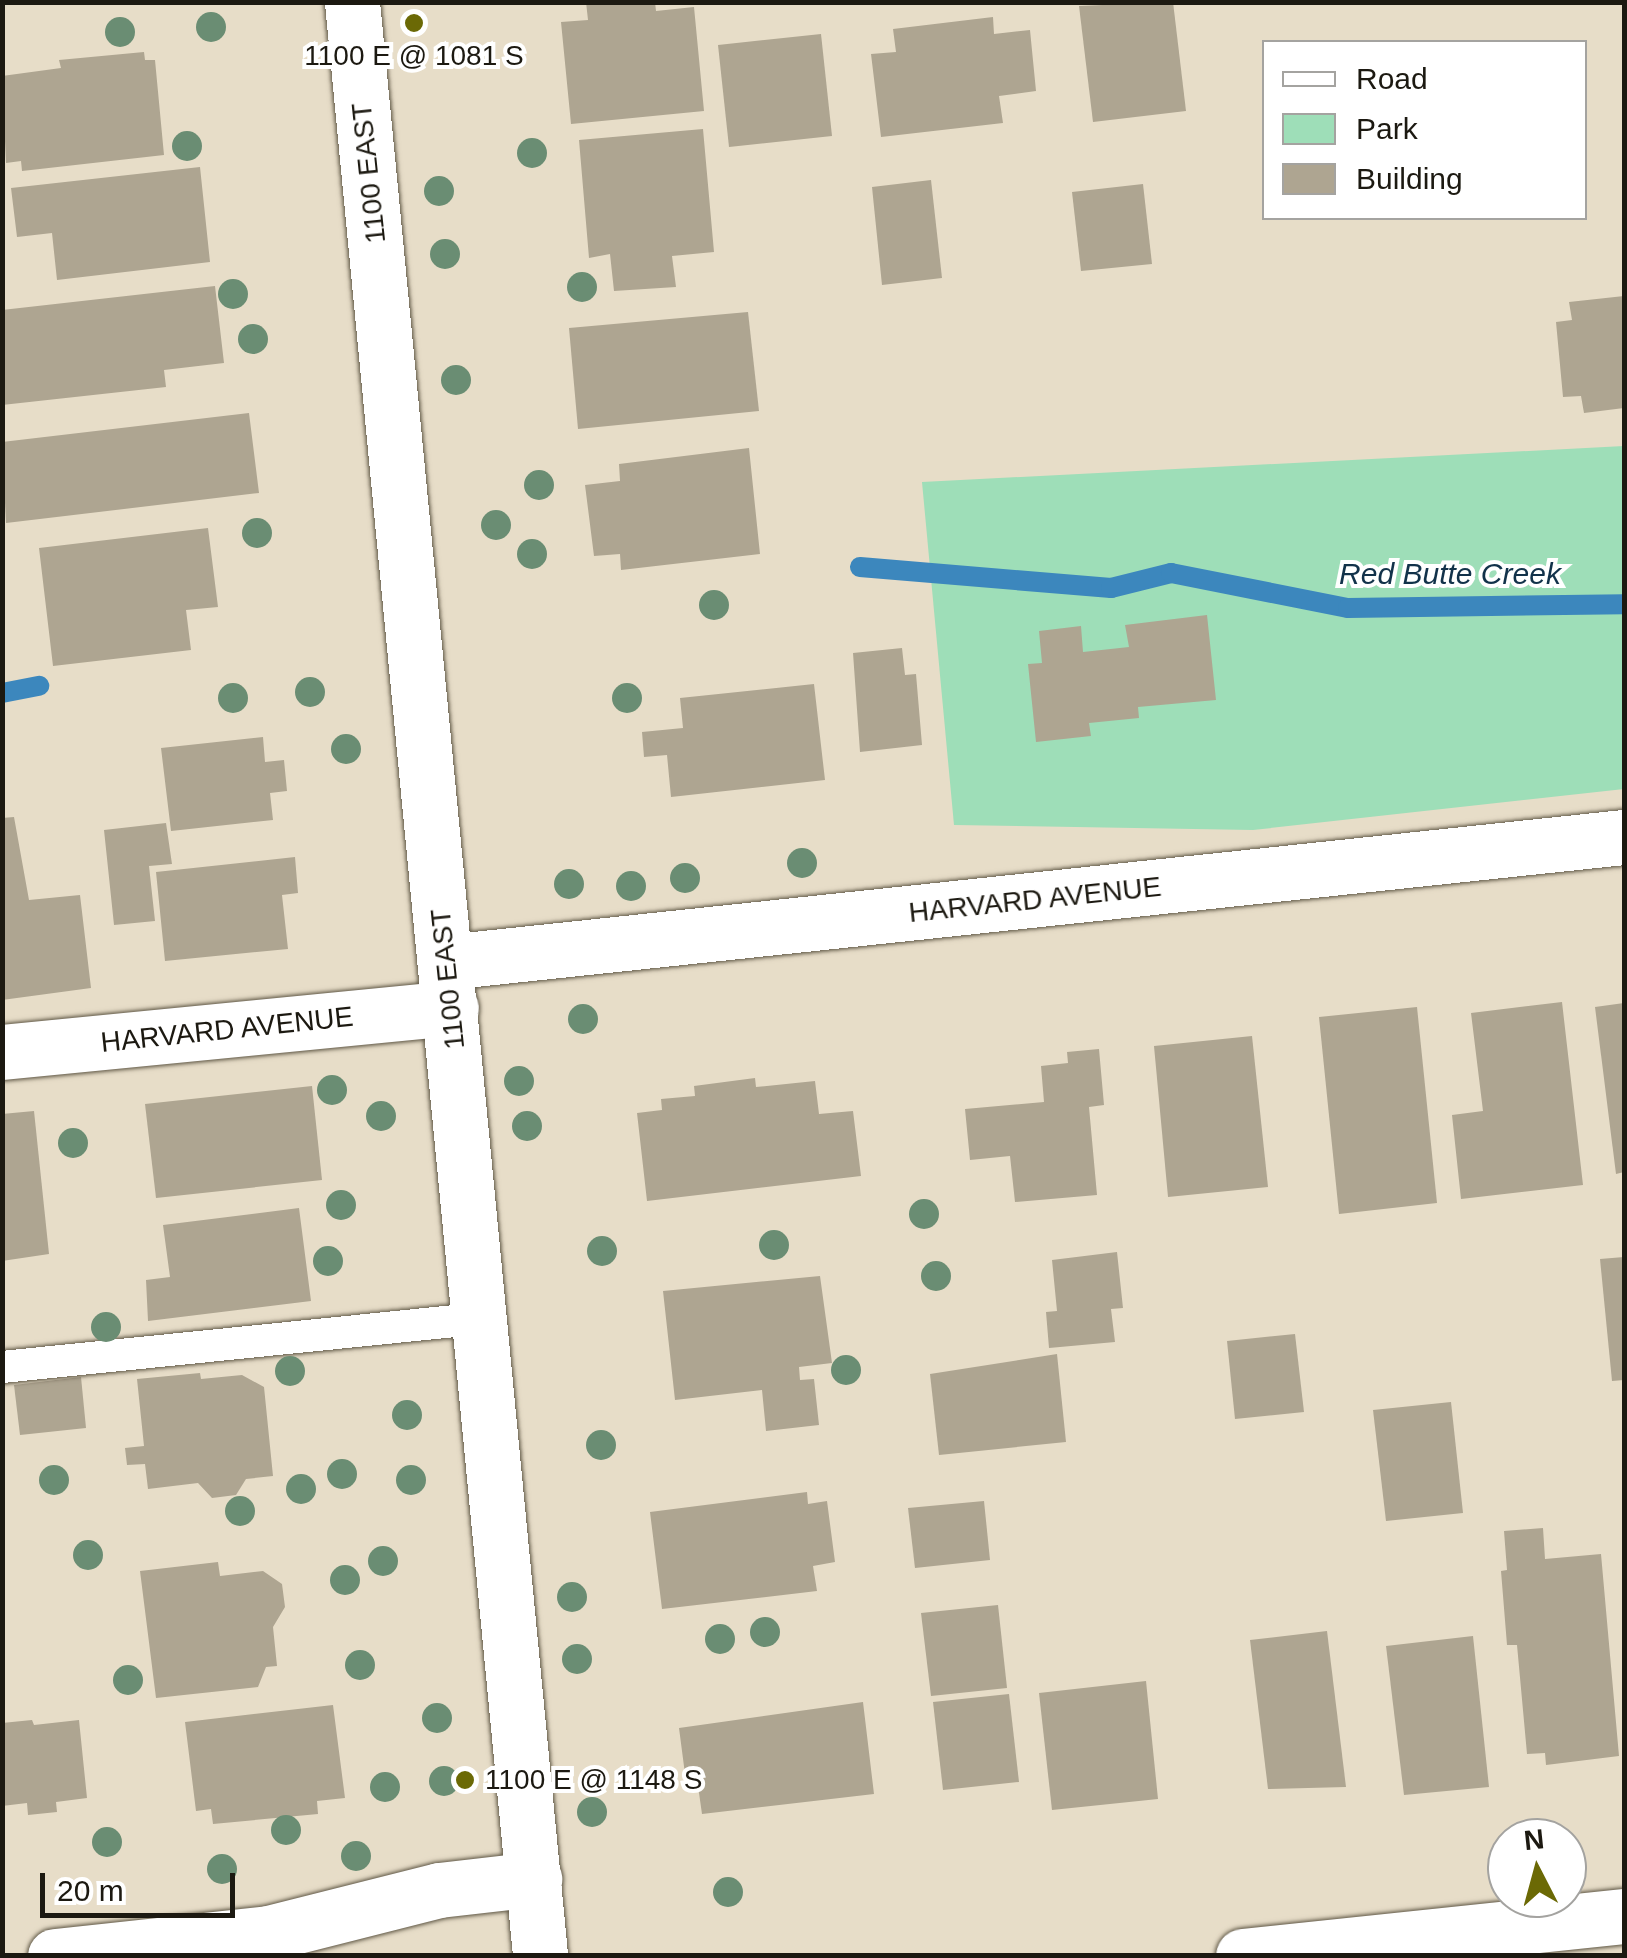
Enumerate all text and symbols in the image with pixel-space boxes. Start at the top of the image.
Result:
marker: 1100 E @ 1081 S [403,12,425,34]
place label: 1100 E @ 1081 S [304,39,524,73]
legend [1262,40,1587,220]
text: Road [1356,62,1428,95]
street label: 1100 EAST [345,101,393,245]
text: Park [1356,112,1418,145]
text: Building [1356,162,1463,195]
water label: Red Butte Creek [1339,556,1561,592]
street label: HARVARD AVENUE [906,870,1164,930]
street label: 1100 EAST [424,907,472,1051]
street label: HARVARD AVENUE [98,1000,356,1060]
place label: 1100 E @ 1148 S [485,1763,702,1797]
marker: 1100 E @ 1148 S [454,1769,476,1791]
north arrow [1487,1818,1587,1918]
text: N [1522,1823,1546,1856]
scale bar [45,1853,240,1915]
text: 20 m [57,1874,124,1907]

